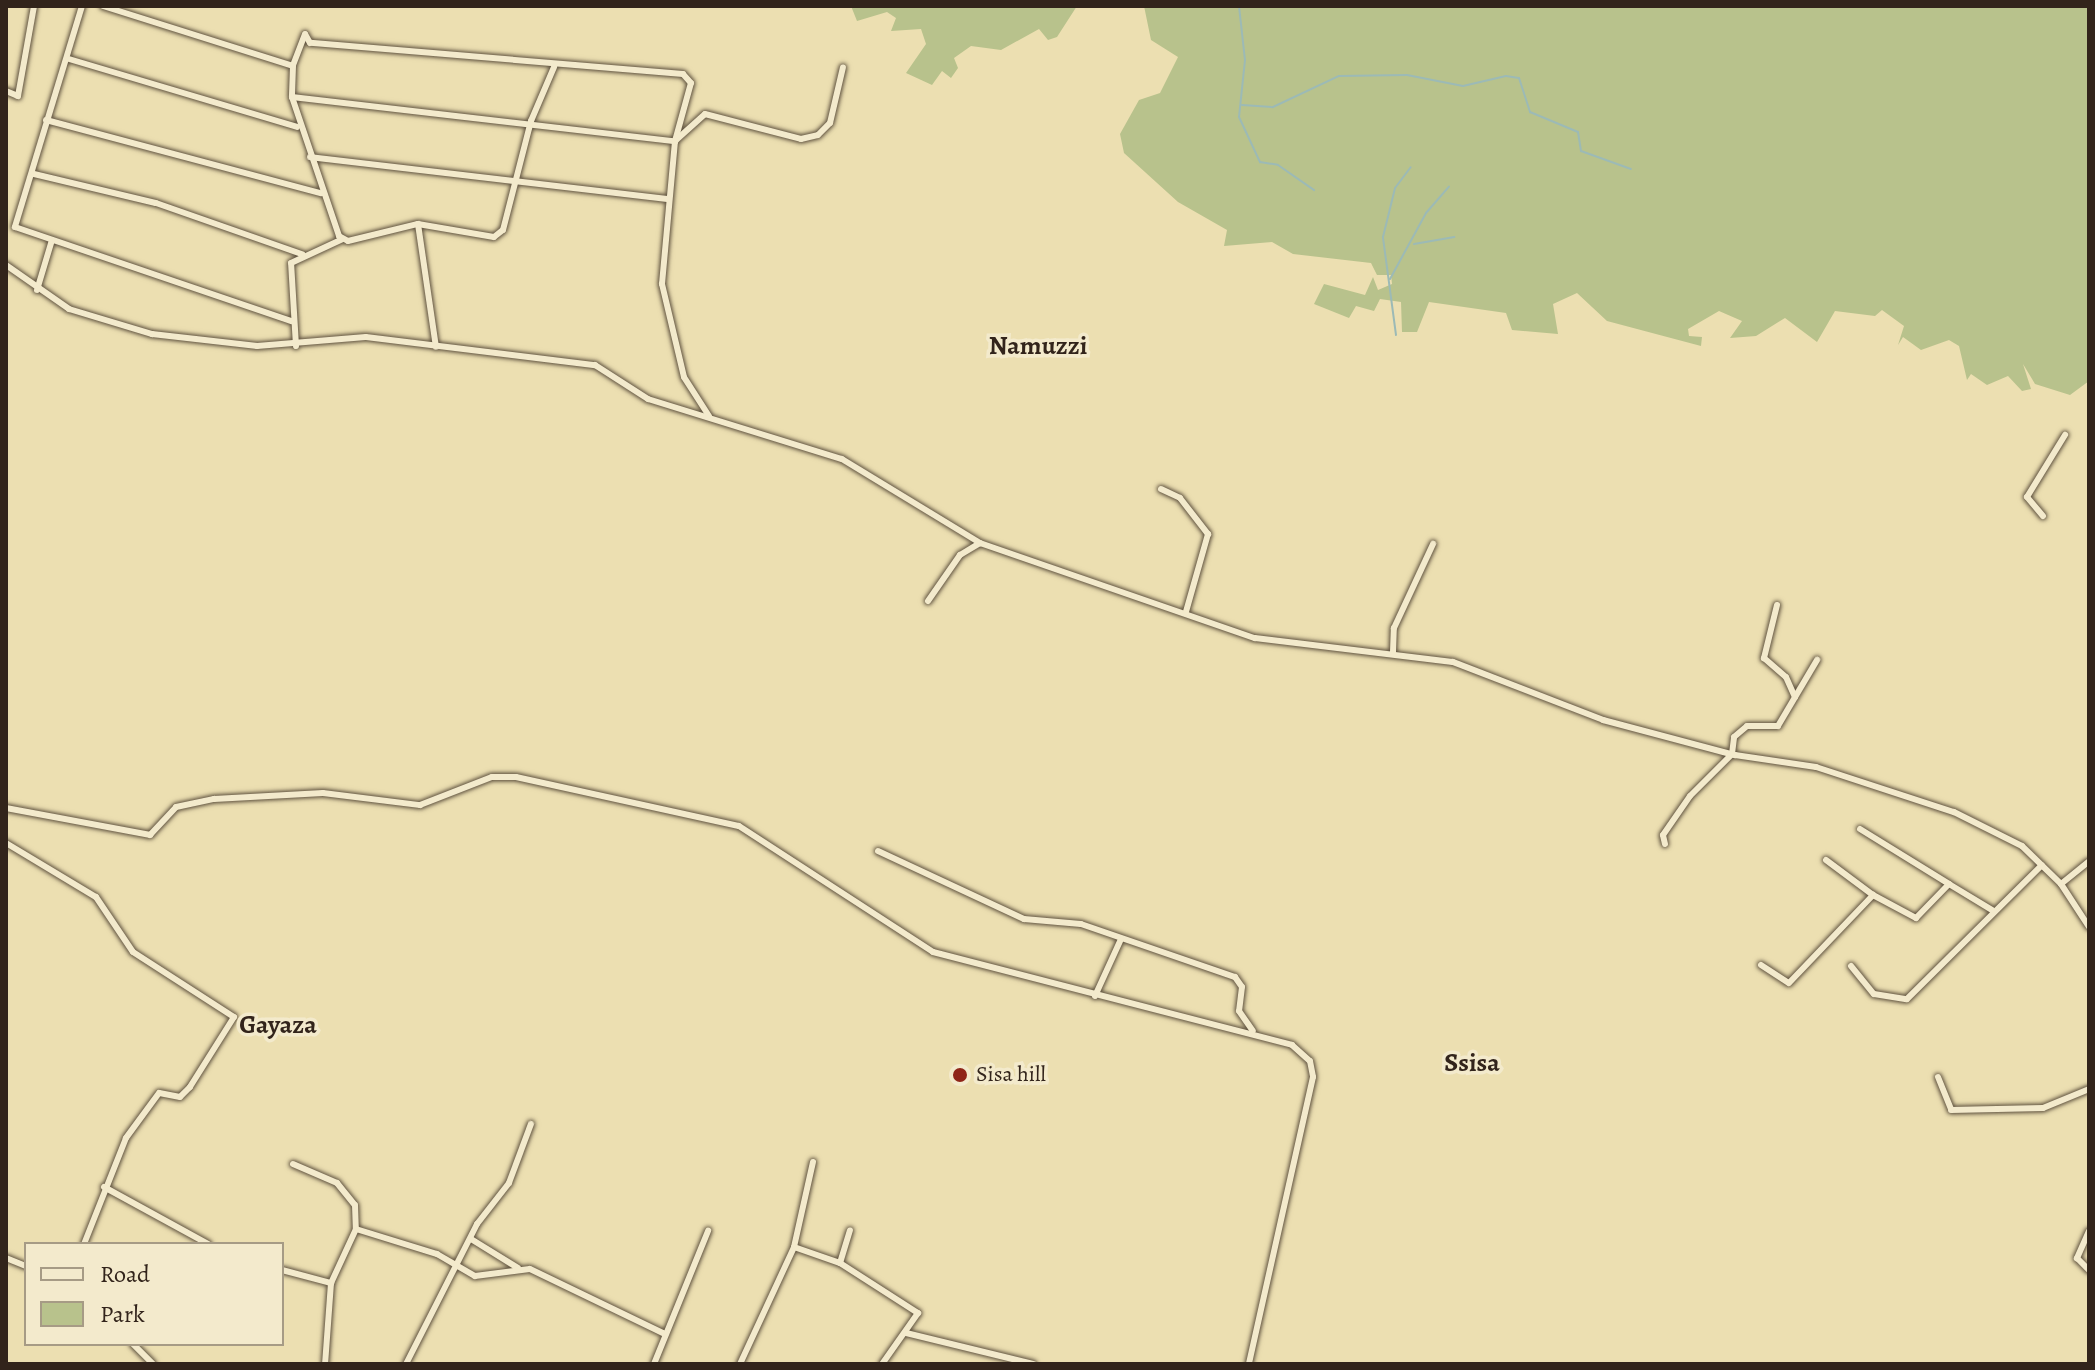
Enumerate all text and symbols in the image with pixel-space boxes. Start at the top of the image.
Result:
district label: Namuzzi [989,330,1087,362]
district label: Gayaza [239,1009,317,1041]
district label: Ssisa [1444,1047,1500,1079]
place label: Sisa hill [976,1062,1046,1088]
marker: Sisa hill [951,1066,969,1084]
legend [24,1242,284,1346]
text: Road [100,1258,150,1290]
text: Park [100,1298,145,1330]

